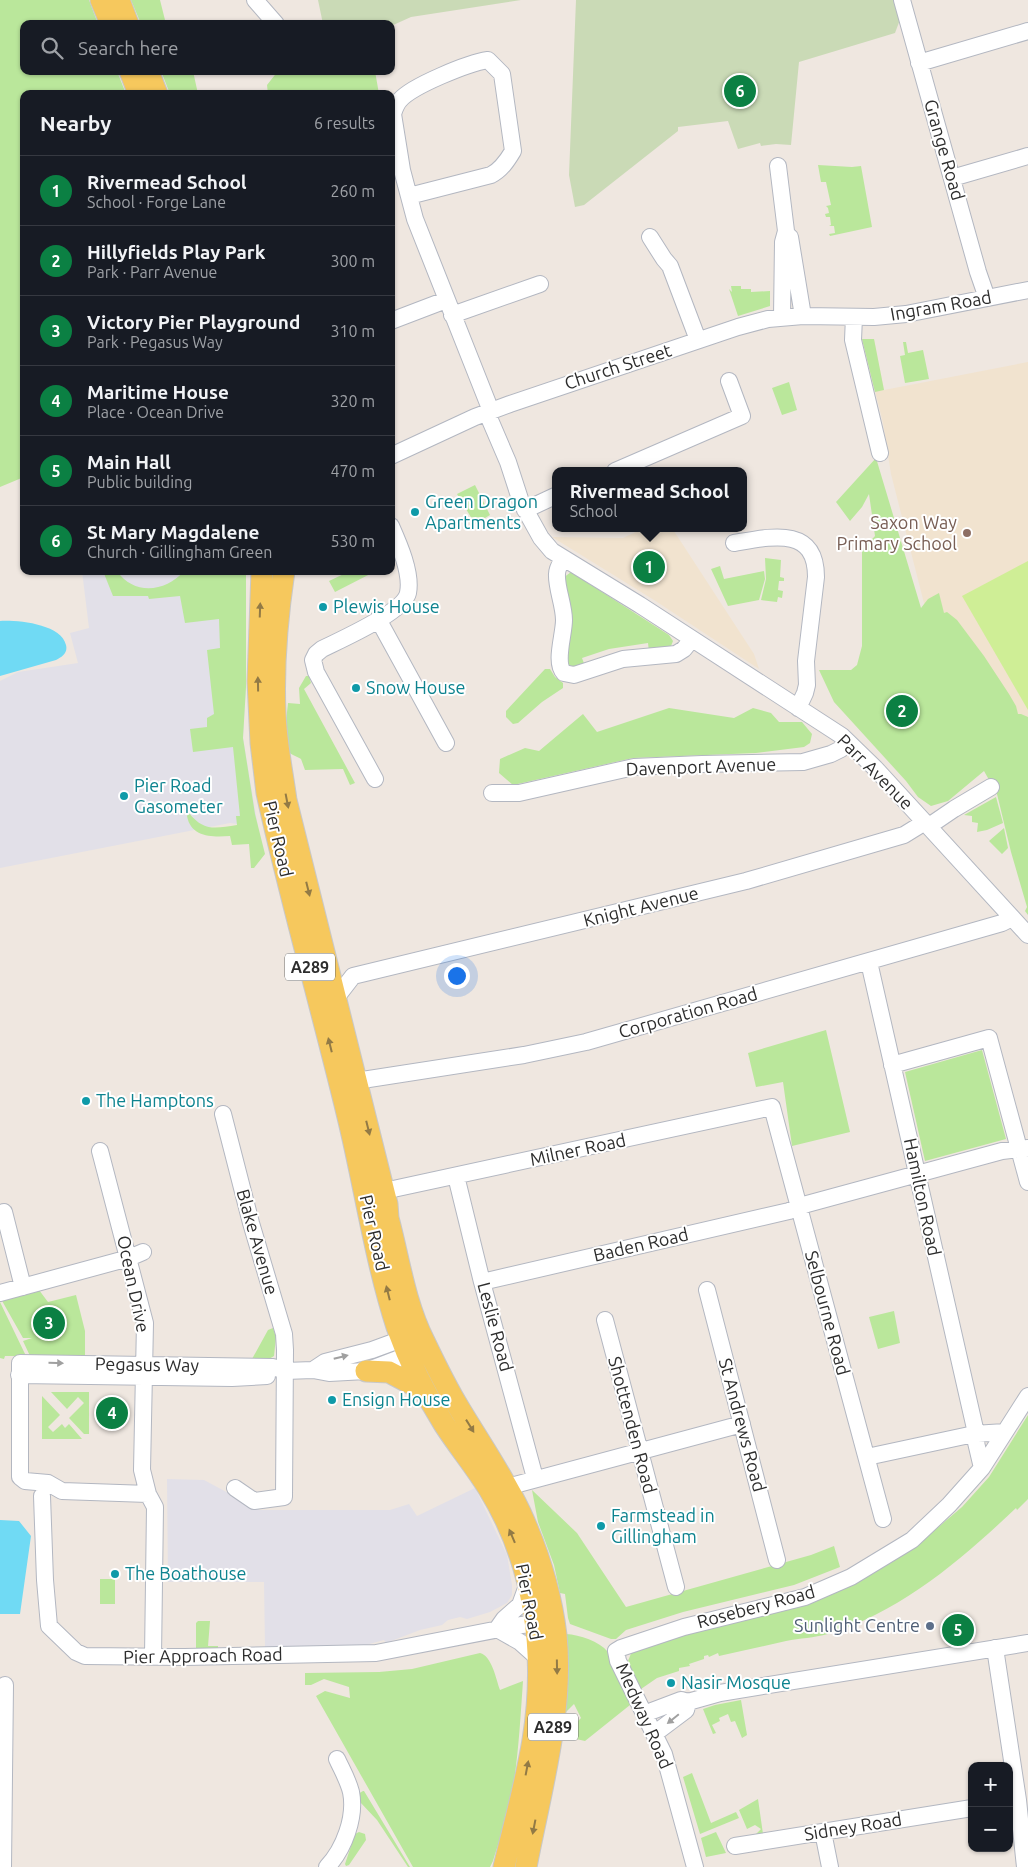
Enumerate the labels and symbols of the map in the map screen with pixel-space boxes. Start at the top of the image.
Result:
pin: 6 [724,72,756,110]
street label: Grange Road [921,97,969,203]
street label: Ingram Road [889,286,993,324]
street label: Church Street [562,339,674,393]
place label: Green Dragon Apartments [425,491,538,532]
marker: Green Dragon Apartments [409,506,421,518]
place label: Saxon Way Primary School [836,512,957,553]
marker: Saxon Way Primary School [961,527,973,539]
pin: 1 [633,548,665,586]
place label: Plewis House [333,596,440,616]
one-way arrow [257,601,265,617]
marker: Plewis House [317,601,329,613]
one-way arrow [254,676,262,692]
place label: Snow House [366,677,465,697]
marker: Snow House [350,682,362,694]
pin: 2 [886,692,918,730]
street label: Parr Avenue [834,729,918,813]
street label: Davenport Avenue [625,753,777,779]
place label: Pier Road Gasometer [134,775,223,816]
marker: Pier Road Gasometer [118,790,130,802]
one-way arrow [283,793,291,809]
street label: Pier Road [261,799,297,879]
one-way arrow [304,882,312,897]
street label: Knight Avenue [581,882,700,930]
road number: A289 [285,954,335,980]
your location [444,963,470,989]
street label: Corporation Road [616,983,759,1041]
one-way arrow [326,1038,334,1053]
place label: The Hamptons [96,1090,214,1110]
marker: The Hamptons [80,1095,92,1107]
one-way arrow [364,1121,372,1136]
street label: Milner Road [528,1129,628,1169]
street label: Hamilton Road [901,1136,945,1258]
street label: Blake Avenue [233,1187,283,1297]
street label: Pier Road [357,1193,393,1273]
street label: Baden Road [591,1223,690,1265]
street label: Ocean Drive [114,1234,154,1334]
street label: Selbourne Road [802,1248,854,1377]
street label: Leslie Road [474,1280,517,1374]
one-way arrow [384,1285,392,1300]
pin: 3 [33,1304,65,1342]
street label: Pegasus Way [95,1353,200,1375]
one-way arrow [334,1353,349,1361]
street label: Shottenden Road [605,1354,661,1495]
street label: St Andrews Road [716,1356,770,1494]
one-way arrow [49,1360,65,1368]
place label: Ensign House [342,1389,450,1409]
pin: 4 [96,1394,128,1432]
marker: Ensign House [326,1394,338,1406]
one-way arrow [465,1420,475,1433]
place label: Farmstead in Gillingham [611,1505,715,1546]
marker: Farmstead in Gillingham [595,1520,607,1532]
one-way arrow [508,1529,516,1543]
street label: Pier Road [513,1562,547,1642]
place label: The Boathouse [125,1563,246,1583]
marker: The Boathouse [109,1568,121,1580]
street label: Rosebery Road [695,1581,817,1631]
pin: 5 [942,1611,974,1649]
place label: Sunlight Centre [794,1615,920,1635]
marker: Sunlight Centre [924,1620,936,1632]
street label: Pier Approach Road [123,1644,283,1666]
one-way arrow [554,1659,562,1675]
street label: Medway Road [613,1660,677,1772]
place label: Nasir Mosque [681,1672,791,1692]
marker: Nasir Mosque [665,1677,677,1689]
road number: A289 [528,1714,578,1740]
one-way arrow [667,1714,680,1725]
one-way arrow [524,1760,532,1776]
street label: Sidney Road [802,1808,903,1844]
one-way arrow [530,1820,538,1835]

